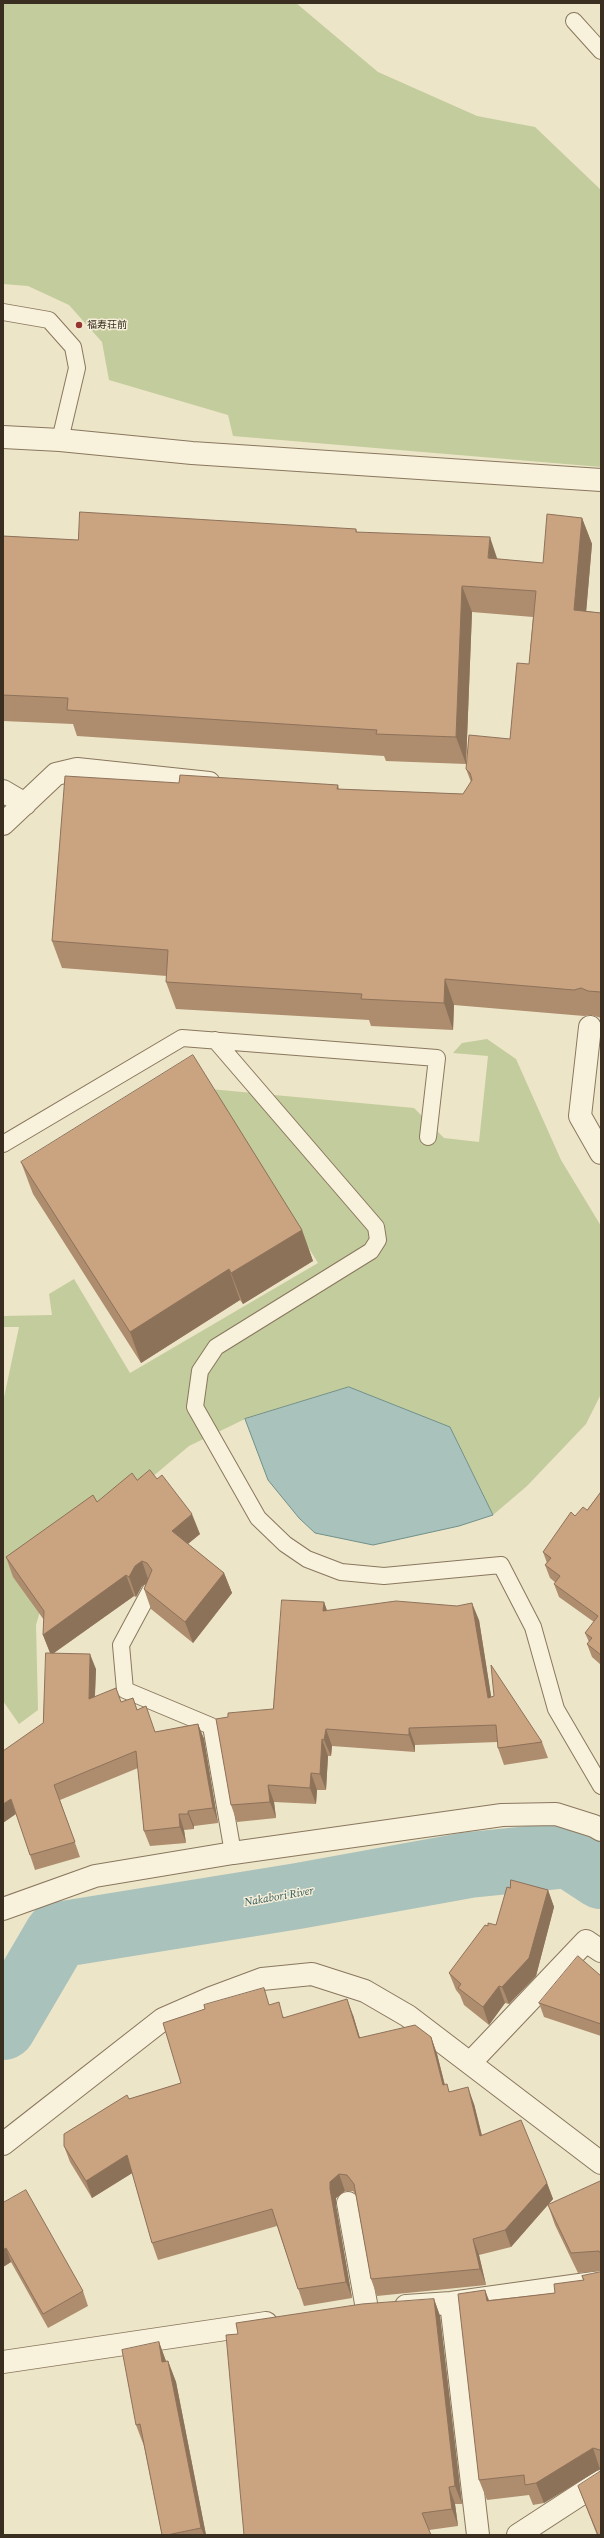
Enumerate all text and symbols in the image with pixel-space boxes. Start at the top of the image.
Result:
place label: 福寿荘前 [87,319,127,331]
marker: 福寿荘前 [74,320,84,330]
water label: Nakabori River [243,1884,315,1910]

